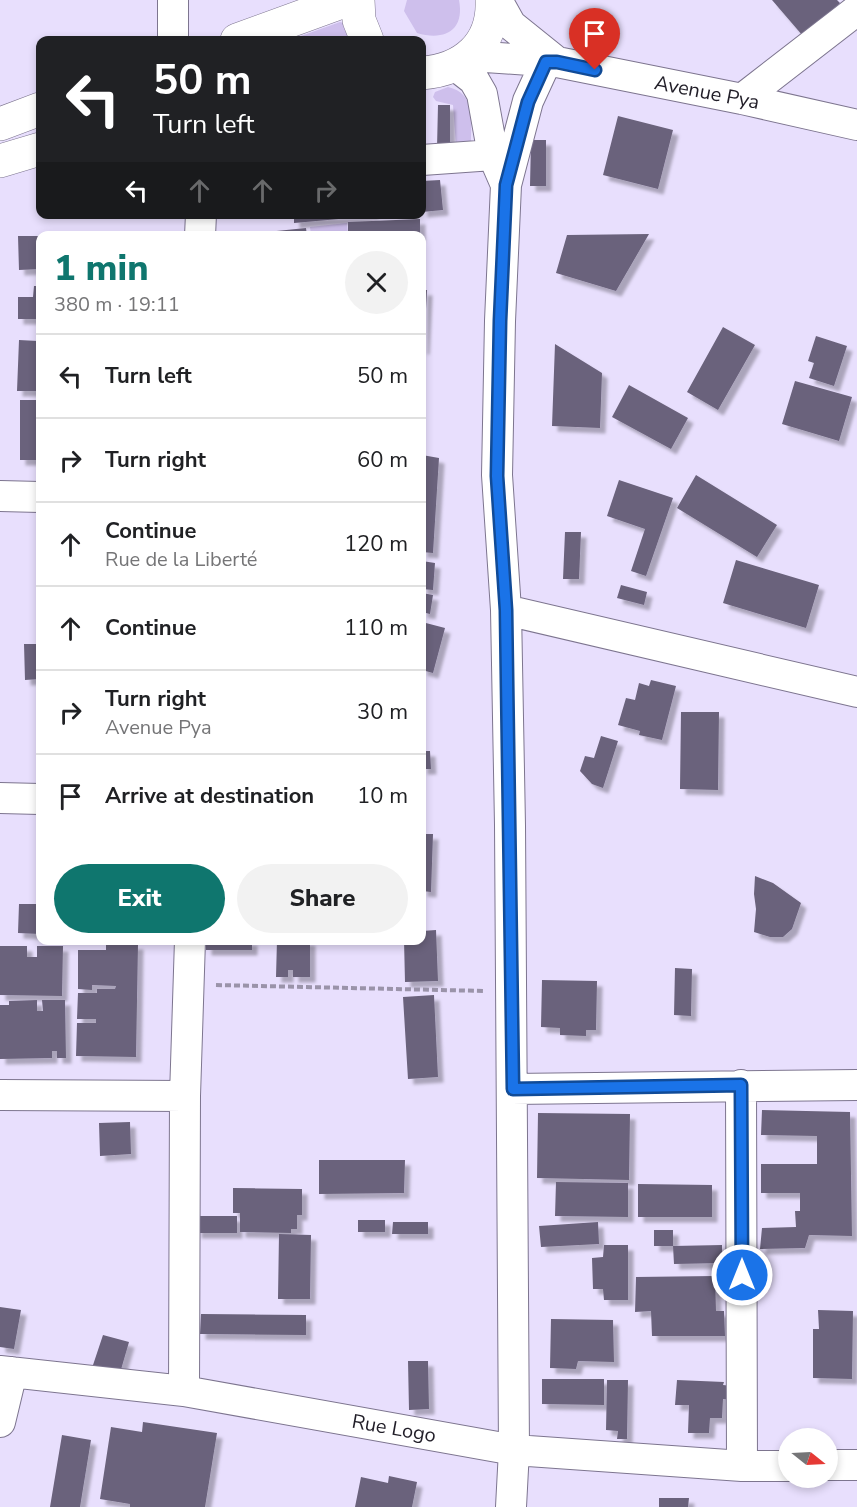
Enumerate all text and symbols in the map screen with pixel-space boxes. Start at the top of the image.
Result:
pin [569,8,620,70]
icon: arrive [578,17,611,50]
text: 50 m [153,52,252,109]
icon: left [54,60,132,138]
street label: Avenue Pya [652,69,762,116]
text: Turn left [153,106,254,143]
icon: left [120,174,153,207]
icon: ahead [183,174,216,207]
icon: ahead [246,174,279,207]
icon: right [309,174,342,207]
text: 1 min [54,244,149,293]
button: close [345,251,408,314]
text: 380 m · 19:11 [54,291,180,318]
icon: left [54,360,87,393]
text: Turn left [105,361,192,391]
text: 50 m [357,361,408,391]
icon: right [54,444,87,477]
text: Turn right [105,445,206,475]
text: 60 m [357,445,408,475]
text: Continue [105,516,196,546]
icon: ahead [54,528,87,561]
text: 120 m [344,529,408,559]
text: Rue de la Liberté [105,546,258,573]
icon: ahead [54,612,87,645]
text: Continue [105,613,196,643]
text: 110 m [344,613,408,643]
text: Turn right [105,684,206,714]
icon: right [54,696,87,729]
text: 30 m [357,697,408,727]
text: Avenue Pya [105,714,212,741]
icon: arrive [54,780,87,813]
text: Arrive at destination [105,781,314,811]
text: 10 m [357,781,408,811]
button: Exit [54,864,225,933]
button: Share [237,864,408,933]
position arrow [710,1243,774,1307]
street label: Rue Logo [350,1408,438,1449]
north arrow [778,1428,838,1488]
map controls [778,1428,838,1488]

